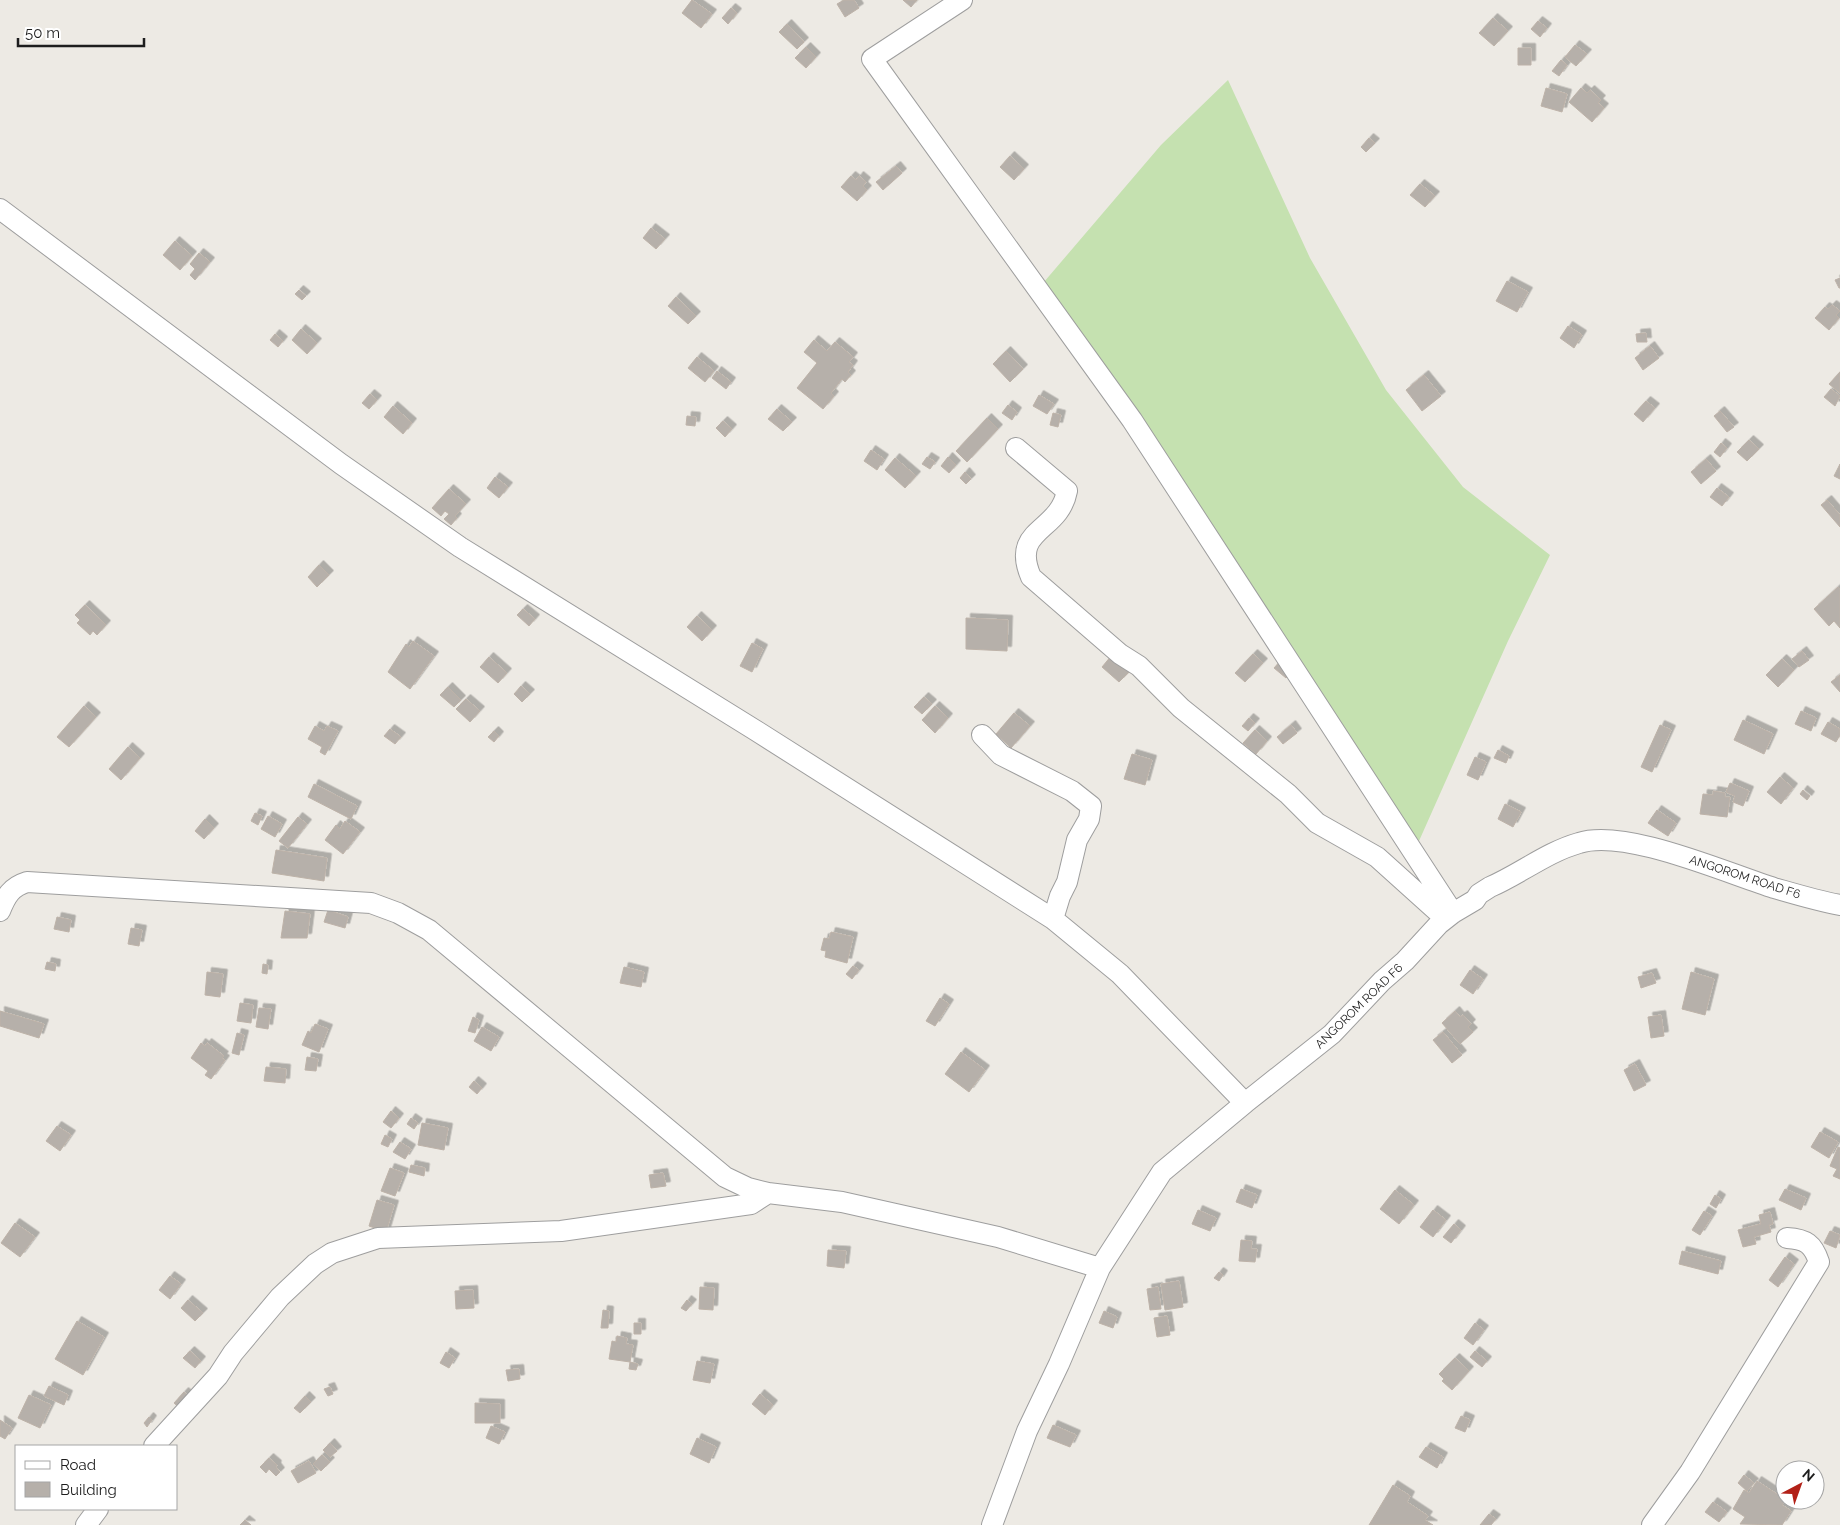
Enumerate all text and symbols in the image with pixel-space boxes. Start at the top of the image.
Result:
scale bar [18,15,144,47]
text: 50 m [25,24,60,42]
street label: ANGOROM ROAD F6 [1688,852,1802,902]
street label: ANGOROM ROAD F6 [1312,961,1406,1051]
legend [15,1445,178,1510]
text: Road [60,1456,96,1474]
north arrow [1775,1460,1825,1510]
text: N [1799,1466,1818,1485]
text: Building [60,1481,117,1499]

